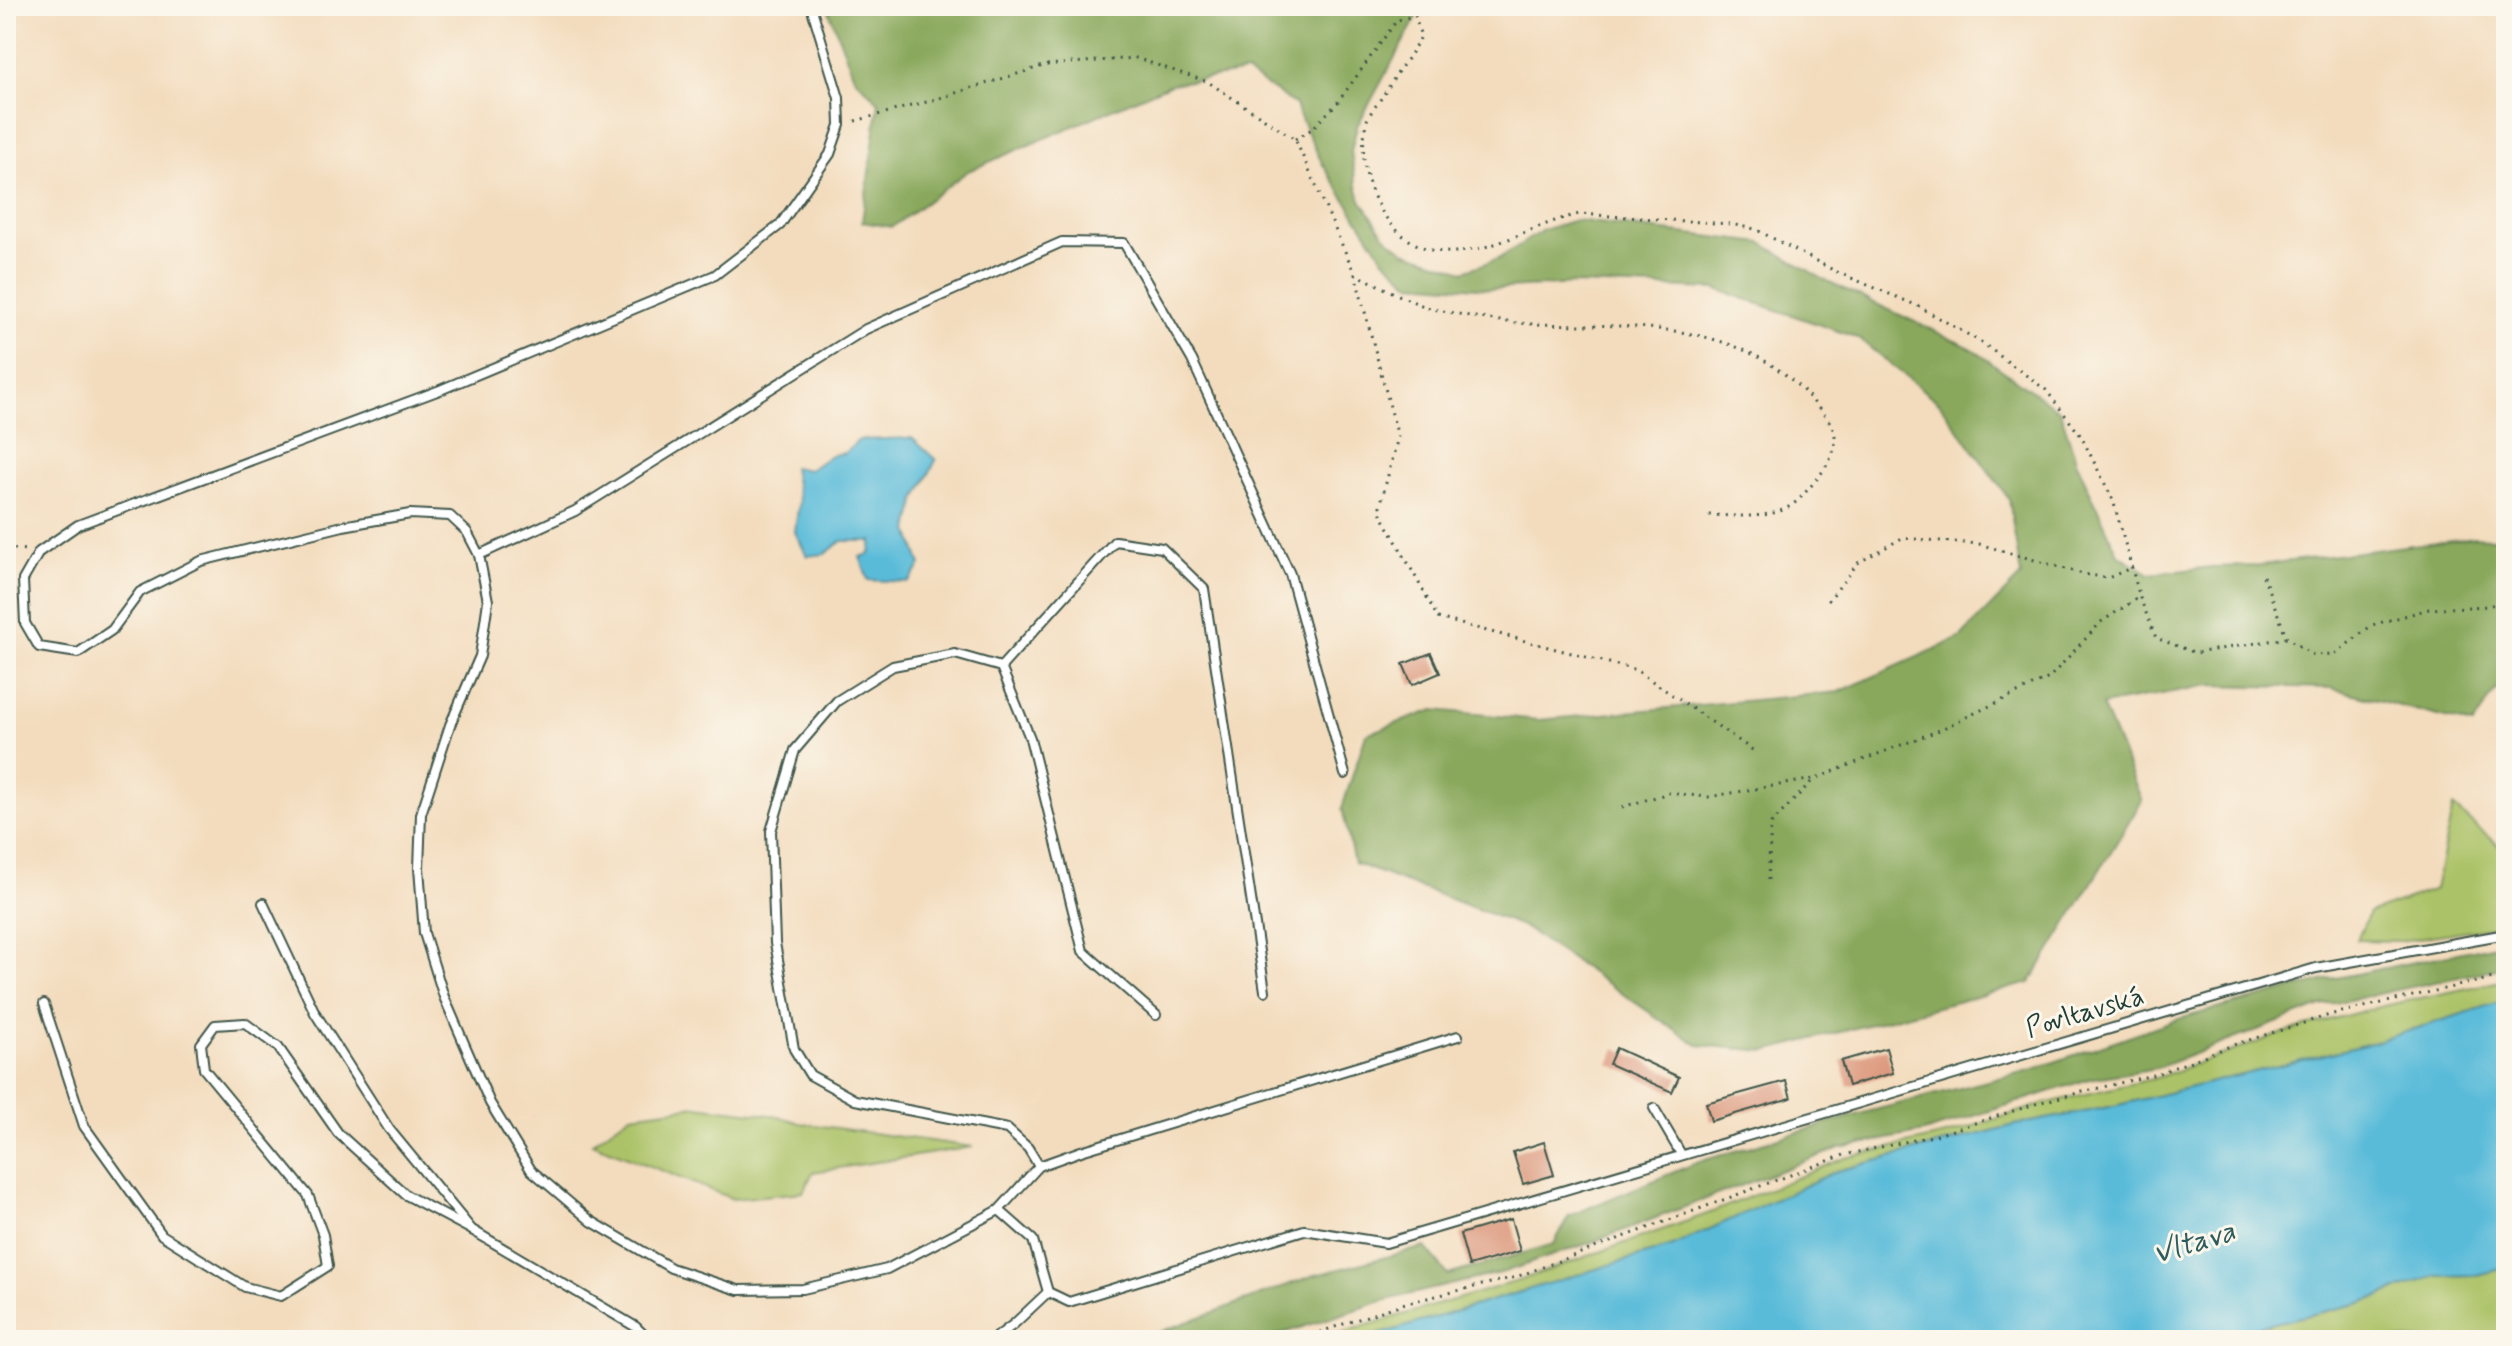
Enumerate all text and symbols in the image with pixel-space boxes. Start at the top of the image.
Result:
street label: Povltavská [2021,978,2149,1048]
water label: Vltava [2148,1212,2240,1274]

